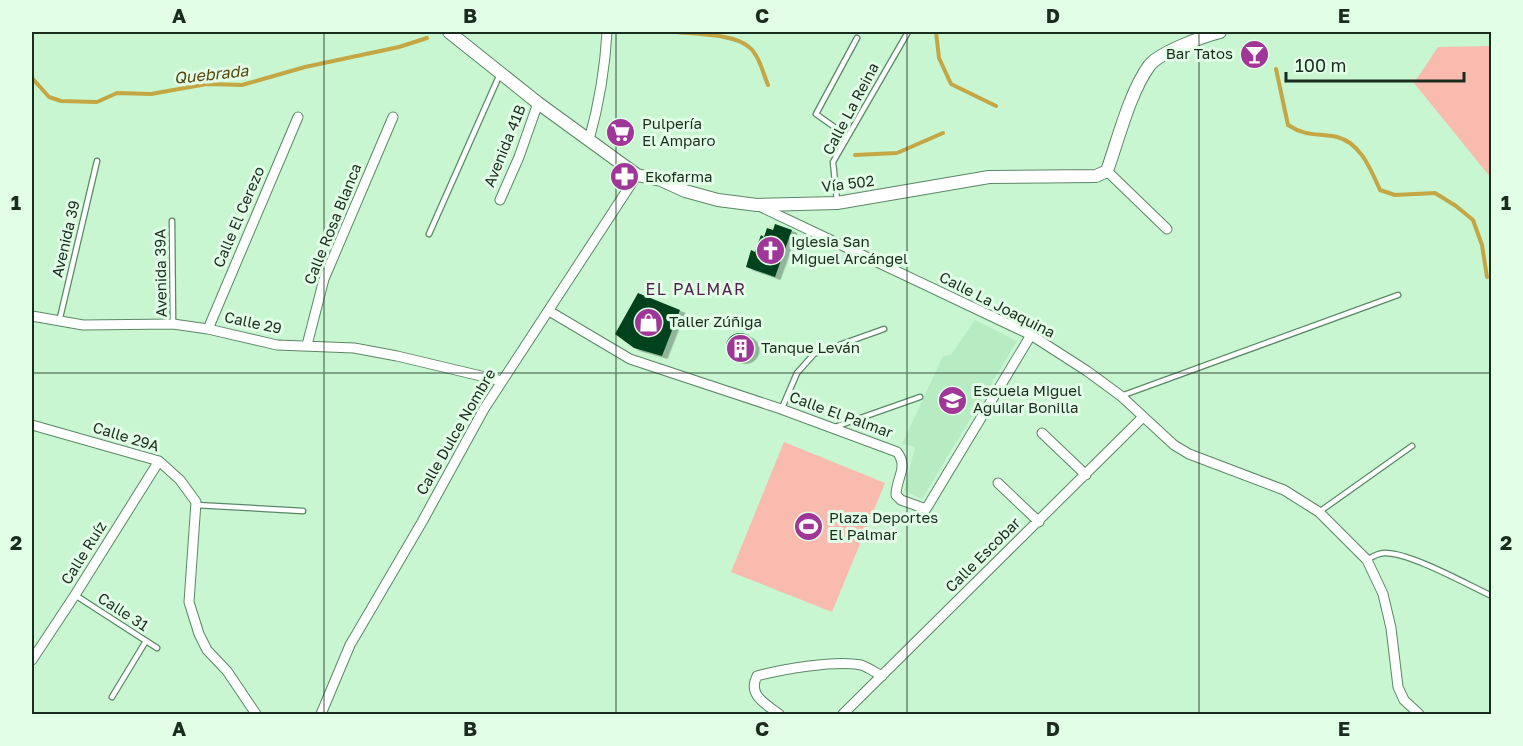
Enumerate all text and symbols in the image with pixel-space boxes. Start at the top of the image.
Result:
text: A [172,3,186,27]
text: B [463,3,477,27]
text: C [755,3,769,27]
text: D [1046,3,1060,27]
text: E [1338,3,1350,27]
bar icon: Bar Tatos [1238,38,1270,70]
place label: Bar Tatos [1166,44,1233,62]
scale bar [1286,45,1464,83]
text: 100 m [1295,54,1346,76]
street label: Calle La Reina [818,59,882,158]
water label: Quebrada [173,60,250,88]
street label: Avenida 41B [479,102,529,189]
place label: Pulpería El Amparo [642,114,715,149]
supermarket icon: Pulpería El Amparo [605,117,637,149]
street label: Calle Rosa Blanca [300,160,365,287]
pharmacy icon: Ekofarma [608,161,640,193]
street label: Calle El Cerezo [209,163,268,270]
place label: Ekofarma [645,167,712,185]
street label: Vía 502 [820,171,875,195]
text: 1 [11,190,21,214]
text: 1 [1501,190,1511,214]
street label: Avenida 39 [47,199,83,279]
street label: Avenida 39A [150,229,170,317]
place label: Iglesia San Miguel Arcángel [791,232,908,267]
church icon: Iglesia San Miguel Arcángel [754,235,786,267]
street label: Calle La Joaquina [937,267,1058,341]
district label: EL PALMAR [646,279,746,299]
shop icon: Taller Zúñiga [632,306,664,338]
street label: Calle 29 [223,307,284,337]
place label: Taller Zúñiga [669,312,762,330]
building icon: Tanque Leván [724,332,756,364]
place label: Tanque Leván [761,338,860,356]
street label: Calle Dulce Nombre [412,365,499,498]
place label: Escuela Miguel Aguilar Bonilla [973,381,1082,416]
school or university icon: Escuela Miguel Aguilar Bonilla [936,384,968,416]
street label: Calle El Palmar [787,387,896,441]
street label: Calle 29A [91,417,162,455]
place label: Plaza Deportes El Palmar [829,508,938,543]
sports icon: Plaza Deportes El Palmar [792,511,824,543]
street label: Calle Escobar [941,513,1024,595]
street label: Calle Ruíz [57,517,110,587]
text: 2 [10,530,22,554]
text: 2 [1500,530,1512,554]
street label: Calle 31 [95,588,152,634]
text: A [172,716,186,740]
text: B [463,716,477,740]
text: C [755,716,769,740]
text: D [1046,716,1060,740]
text: E [1338,716,1350,740]

